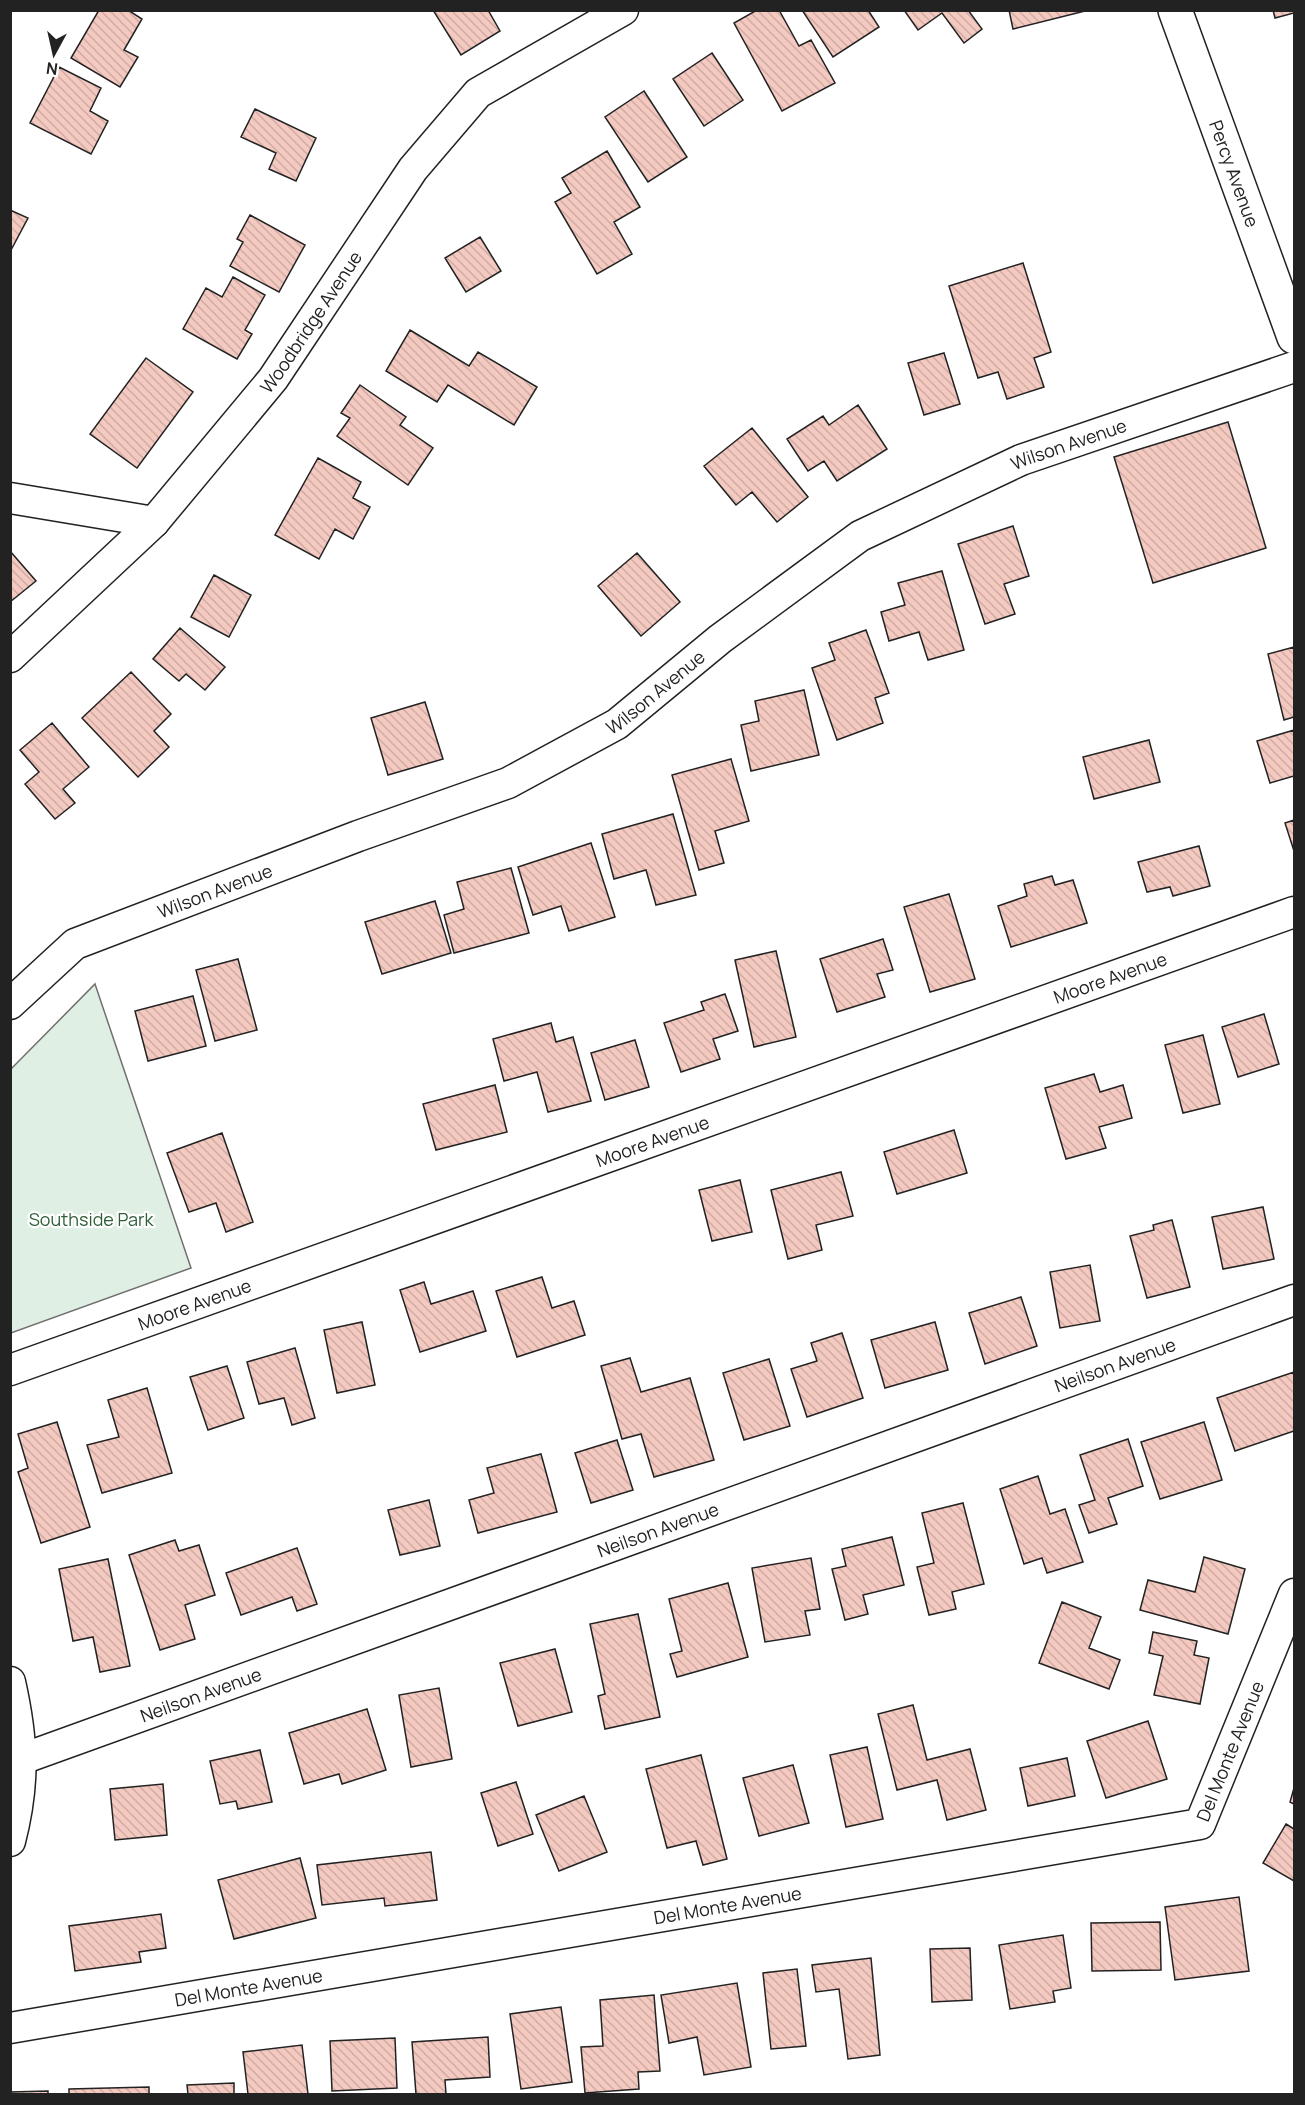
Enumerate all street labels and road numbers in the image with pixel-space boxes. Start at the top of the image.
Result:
street label: Percy Avenue [1204,117,1265,230]
street label: Woodbridge Avenue [254,246,367,398]
street label: Wilson Avenue [1007,413,1130,475]
street label: Wilson Avenue [602,645,710,740]
street label: Wilson Avenue [154,858,276,923]
street label: Moore Avenue [1050,946,1170,1009]
street label: Moore Avenue [592,1110,712,1172]
street label: Moore Avenue [135,1273,254,1335]
street label: Neilson Avenue [1051,1332,1179,1397]
street label: Neilson Avenue [594,1497,722,1562]
street label: Neilson Avenue [137,1662,265,1727]
street label: Del Monte Avenue [1190,1677,1269,1825]
street label: Del Monte Avenue [652,1881,803,1929]
street label: Del Monte Avenue [173,1963,324,2012]

